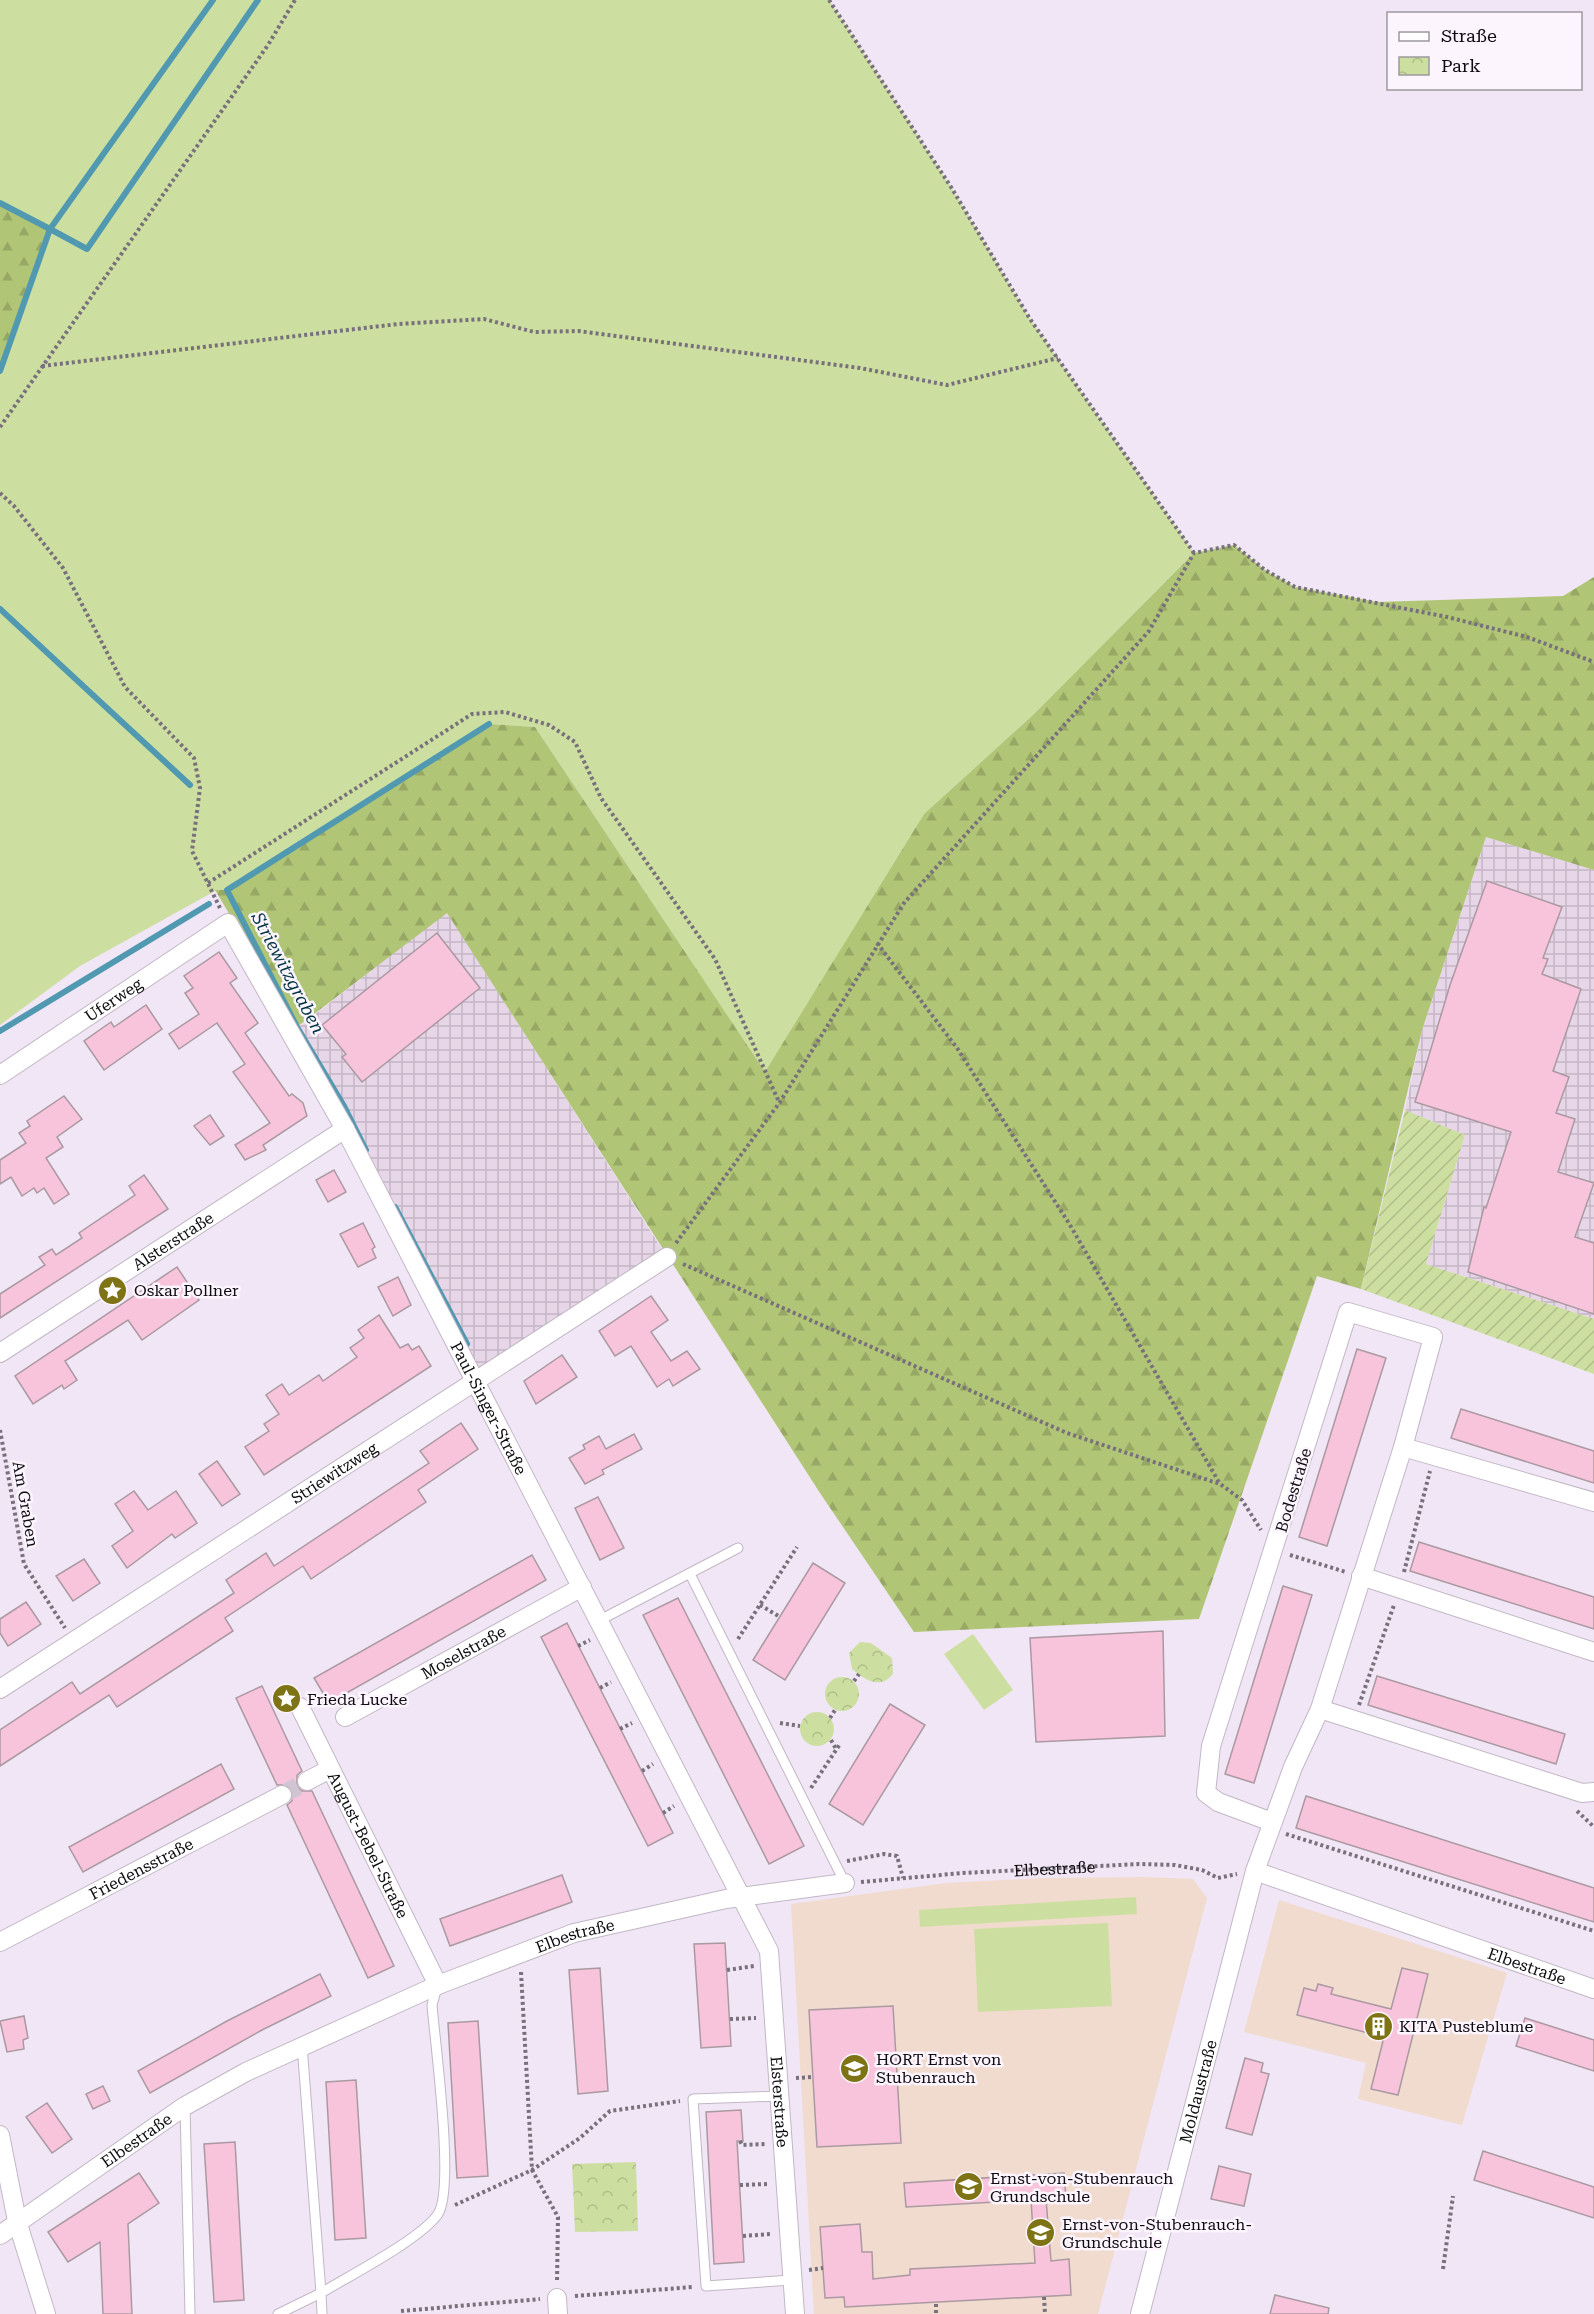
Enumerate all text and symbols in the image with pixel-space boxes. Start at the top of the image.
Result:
legend [1387,12,1582,90]
text: Straße [1441,25,1497,46]
text: Park [1441,55,1481,76]
water label: Striewitzgraben [247,908,329,1037]
street label: Uferweg [81,974,147,1026]
street label: Alsterstraße [129,1208,217,1274]
place icon: Oskar Pollner [97,1274,129,1306]
place label: Oskar Pollner [134,1281,239,1300]
street label: Paul-Singer-Straße [446,1339,531,1478]
street label: Striewitzweg [288,1438,382,1508]
street label: Bodestraße [1272,1446,1315,1535]
street label: Am Graben [9,1460,42,1549]
street label: Moselstraße [418,1622,509,1683]
place icon: Frieda Lucke [270,1683,302,1715]
place label: Frieda Lucke [307,1690,407,1709]
street label: August-Bebel-Straße [324,1769,412,1922]
street label: Friedensstraße [86,1834,197,1904]
street label: Elbestraße [1013,1857,1096,1880]
street label: Elbestraße [533,1915,617,1957]
street label: Elbestraße [1485,1944,1569,1989]
building icon: KITA Pusteblume [1362,2010,1394,2042]
place label: KITA Pusteblume [1399,2017,1533,2036]
street label: Moldaustraße [1176,2038,1221,2145]
place label: HORT Ernst von Stubenrauch [876,2050,1001,2087]
school or university icon: HORT Ernst von Stubenrauch [839,2052,871,2084]
street label: Elsterstraße [767,2056,792,2148]
street label: Elbestraße [97,2109,176,2172]
place label: Ernst-von-Stubenrauch Grundschule [990,2169,1173,2206]
school or university icon: Ernst-von-Stubenrauch Grundschule [953,2171,985,2203]
place label: Ernst-von-Stubenrauch- Grundschule [1062,2215,1252,2252]
school or university icon: Ernst-von-Stubenrauch- Grundschule [1025,2217,1057,2249]

